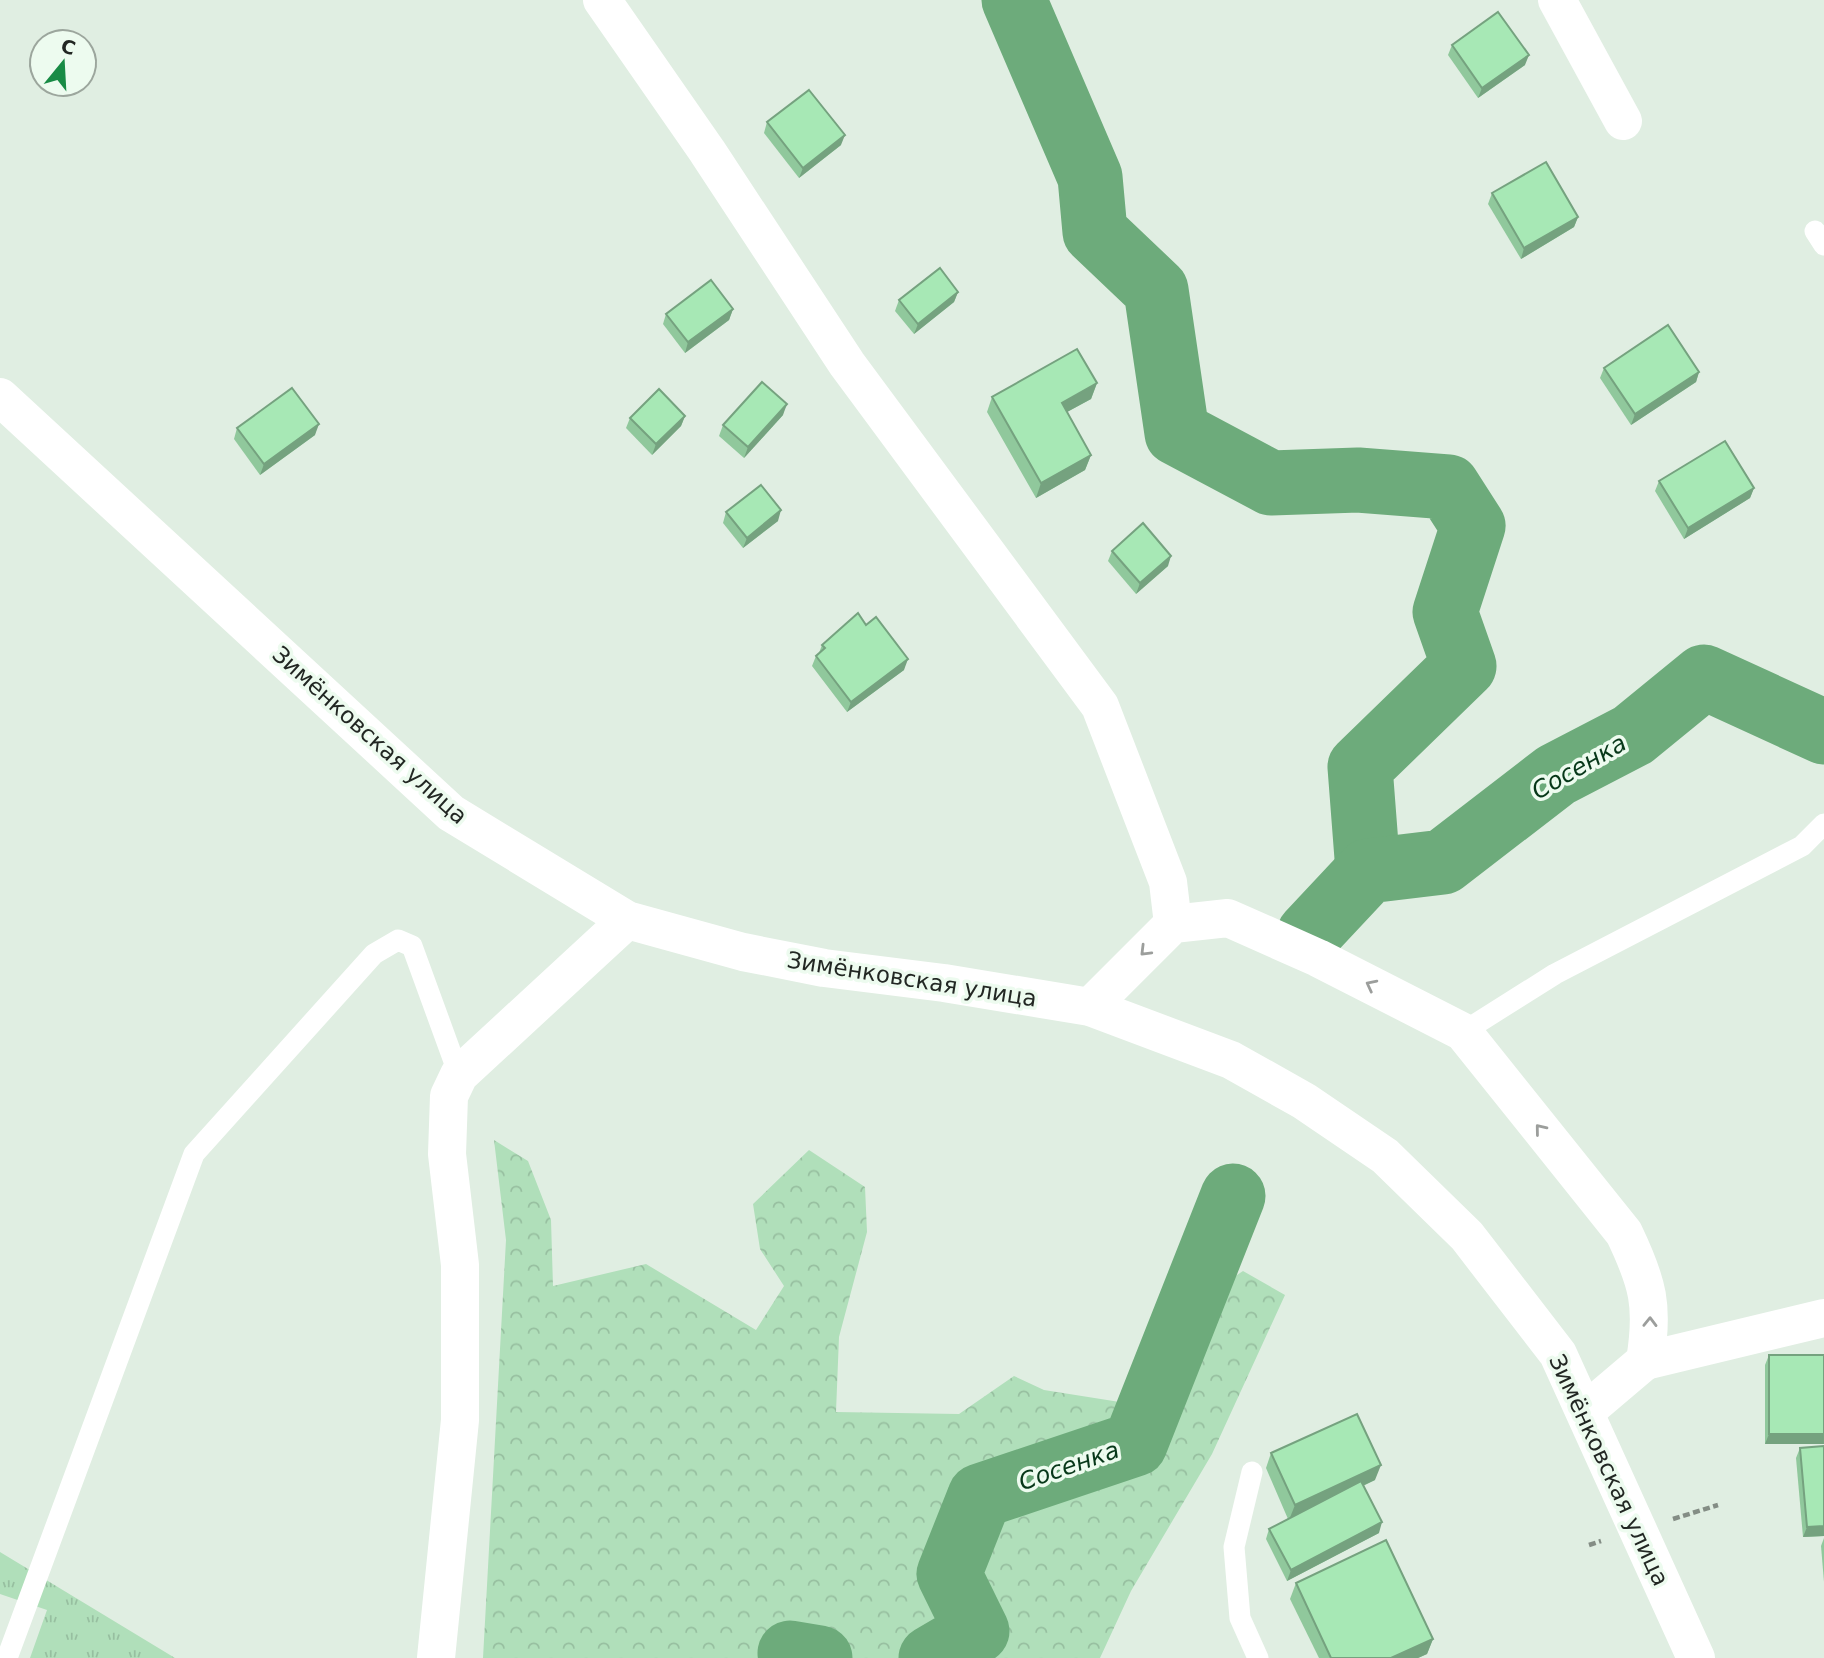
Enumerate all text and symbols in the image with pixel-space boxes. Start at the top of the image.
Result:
north arrow [28,28,98,98]
text: С [58,34,78,59]
street label: Зимёнковская улица [267,641,473,829]
water label: Сосенка [1527,729,1631,805]
one-way arrow [1140,943,1153,956]
street label: Зимёнковская улица [785,946,1039,1012]
one-way arrow [1366,979,1378,993]
one-way arrow [1536,1124,1549,1136]
one-way arrow [1642,1316,1657,1327]
street label: Зимёнковская улица [1544,1350,1674,1590]
water label: Сосенка [1015,1436,1123,1496]

